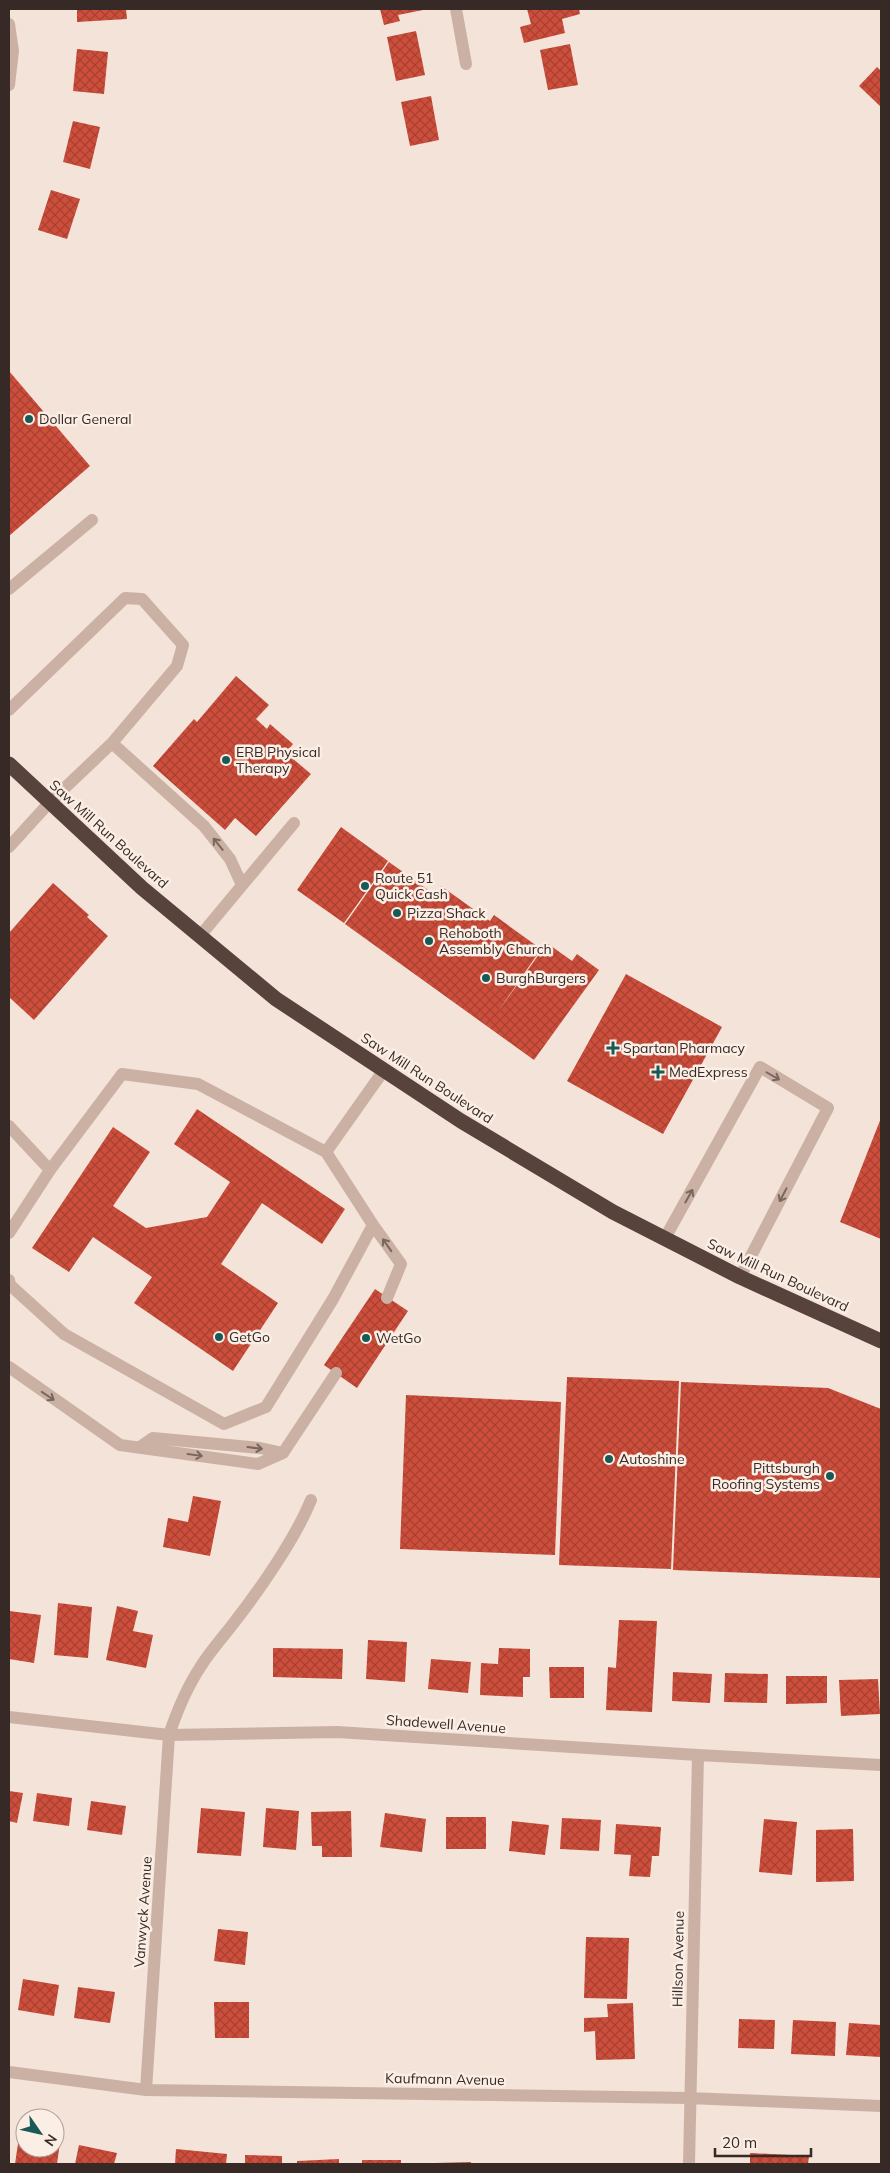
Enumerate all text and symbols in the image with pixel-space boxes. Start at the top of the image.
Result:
place label: Dollar General [39,410,132,428]
marker: Dollar General [23,413,35,425]
place label: ERB Physical Therapy [236,743,321,777]
marker: ERB Physical Therapy [220,754,232,766]
street label: Saw Mill Run Boulevard [46,776,172,892]
one-way arrow [212,837,224,850]
place label: Route 51 Quick Cash [375,869,448,903]
marker: Route 51 Quick Cash [359,880,371,892]
place label: Pizza Shack [407,904,486,922]
marker: Pizza Shack [391,907,403,919]
place label: Rehoboth Assembly Church [439,924,552,958]
marker: Rehoboth Assembly Church [423,935,435,947]
place label: BurghBurgers [496,969,586,987]
marker: BurghBurgers [480,972,492,984]
street label: Saw Mill Run Boulevard [358,1029,496,1127]
place label: Spartan Pharmacy [623,1039,746,1057]
marker: Spartan Pharmacy [607,1042,619,1054]
place label: MedExpress [669,1063,748,1081]
marker: MedExpress [651,1065,665,1079]
one-way arrow [766,1071,780,1081]
one-way arrow [778,1188,788,1203]
one-way arrow [684,1189,694,1203]
street label: Saw Mill Run Boulevard [705,1234,851,1316]
one-way arrow [382,1238,392,1252]
place label: GetGo [229,1328,270,1346]
place label: WetGo [376,1329,421,1347]
marker: GetGo [213,1331,225,1343]
marker: WetGo [360,1332,372,1344]
one-way arrow [41,1391,55,1401]
one-way arrow [247,1443,263,1453]
one-way arrow [187,1450,203,1460]
place label: Autoshine [619,1450,685,1468]
marker: Autoshine [603,1453,615,1465]
place label: Pittsburgh Roofing Systems [712,1459,820,1493]
marker: Pittsburgh Roofing Systems [824,1470,836,1482]
street label: Shadewell Avenue [386,1711,506,1737]
street label: Vanwyck Avenue [130,1856,156,1968]
street label: Hillson Avenue [668,1911,688,2007]
street label: Kaufmann Avenue [385,2069,505,2089]
north arrow [15,2108,65,2158]
scale bar [715,2126,811,2158]
text: N [40,2131,61,2150]
text: 20 m [722,2133,757,2152]

